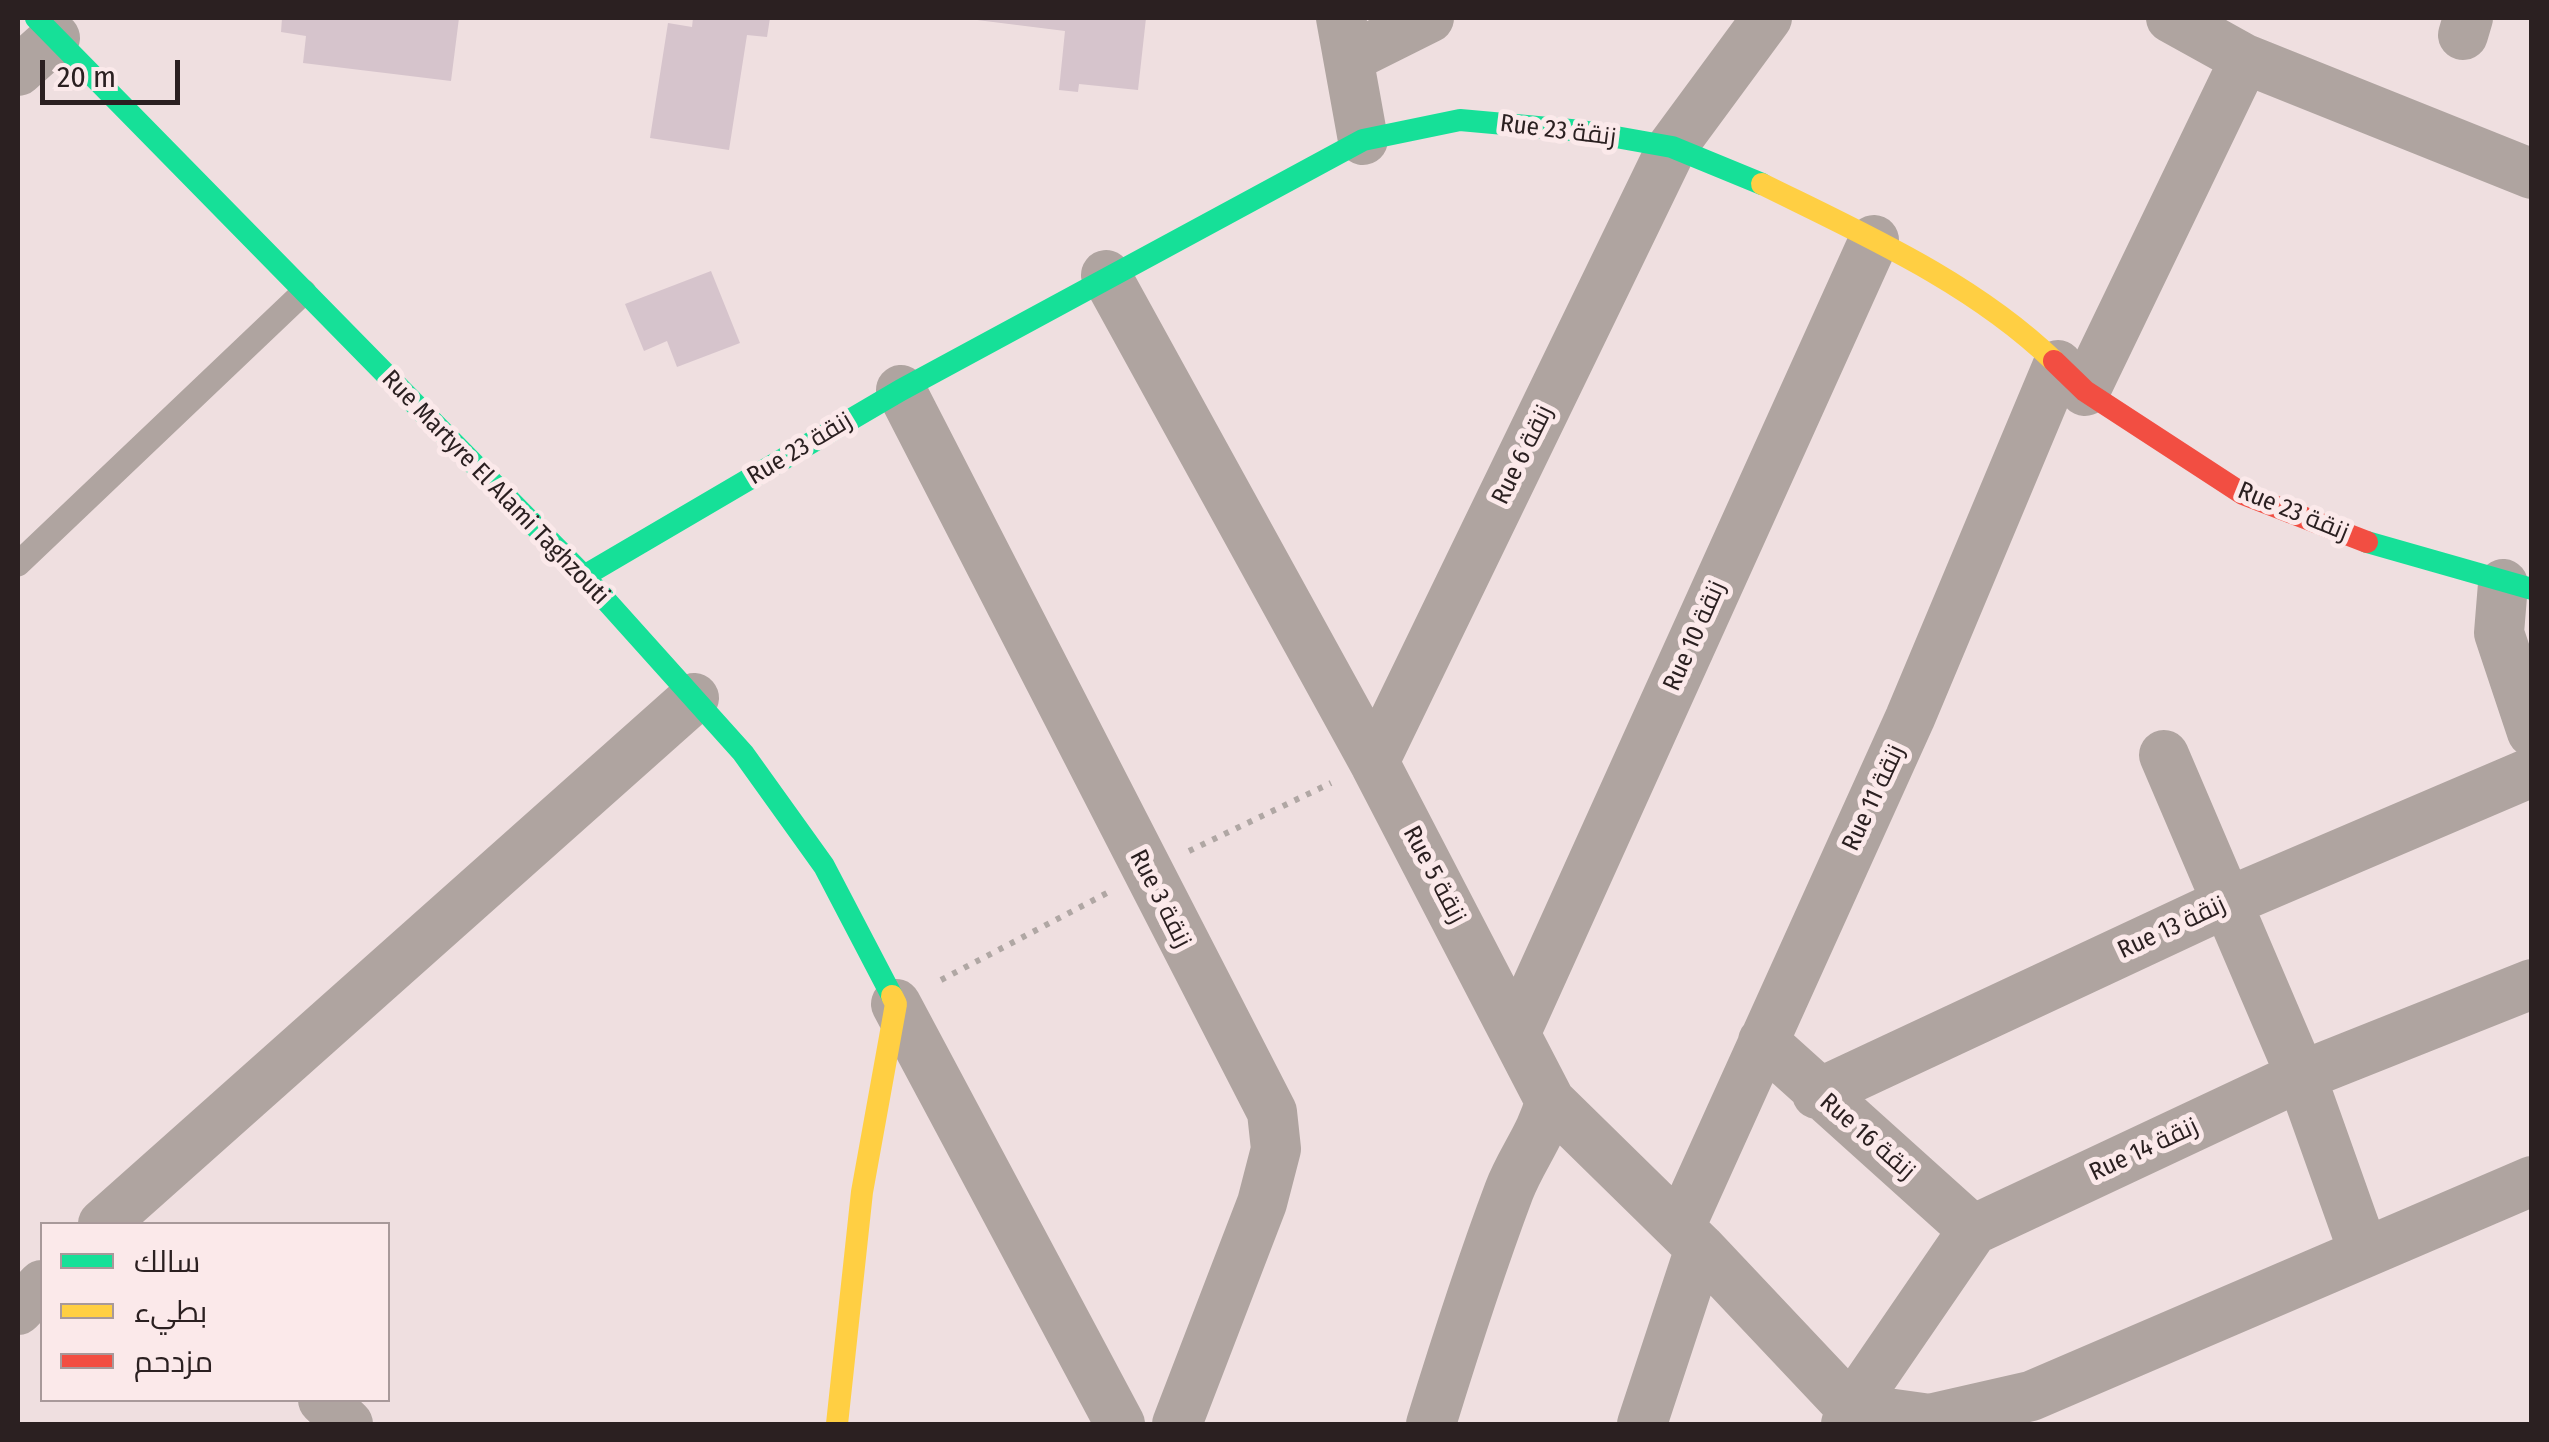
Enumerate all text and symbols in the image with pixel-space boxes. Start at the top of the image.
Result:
scale bar [45,40,185,102]
text: 20 m [57,59,116,95]
street label: Rue 23 زنقة [1498,109,1618,153]
street label: Rue Martyre El Alami Taghzouti [375,365,615,611]
street label: Rue 6 زنقة [1486,400,1560,510]
street label: Rue 23 زنقة [742,406,858,492]
street label: Rue 23 زنقة [2233,476,2353,548]
street label: Rue 10 زنقة [1657,576,1733,696]
street label: Rue 11 زنقة [1836,740,1912,856]
street label: Rue 5 زنقة [1396,821,1472,929]
street label: Rue 3 زنقة [1123,845,1197,953]
street label: Rue 13 زنقة [2113,890,2231,966]
street label: Rue 16 زنقة [1813,1087,1921,1187]
street label: Rue 14 زنقة [2085,1112,2203,1188]
legend [40,1222,390,1402]
text: سالك [134,1244,200,1280]
text: بطيء [134,1294,207,1330]
text: مزدحم [134,1344,213,1380]

